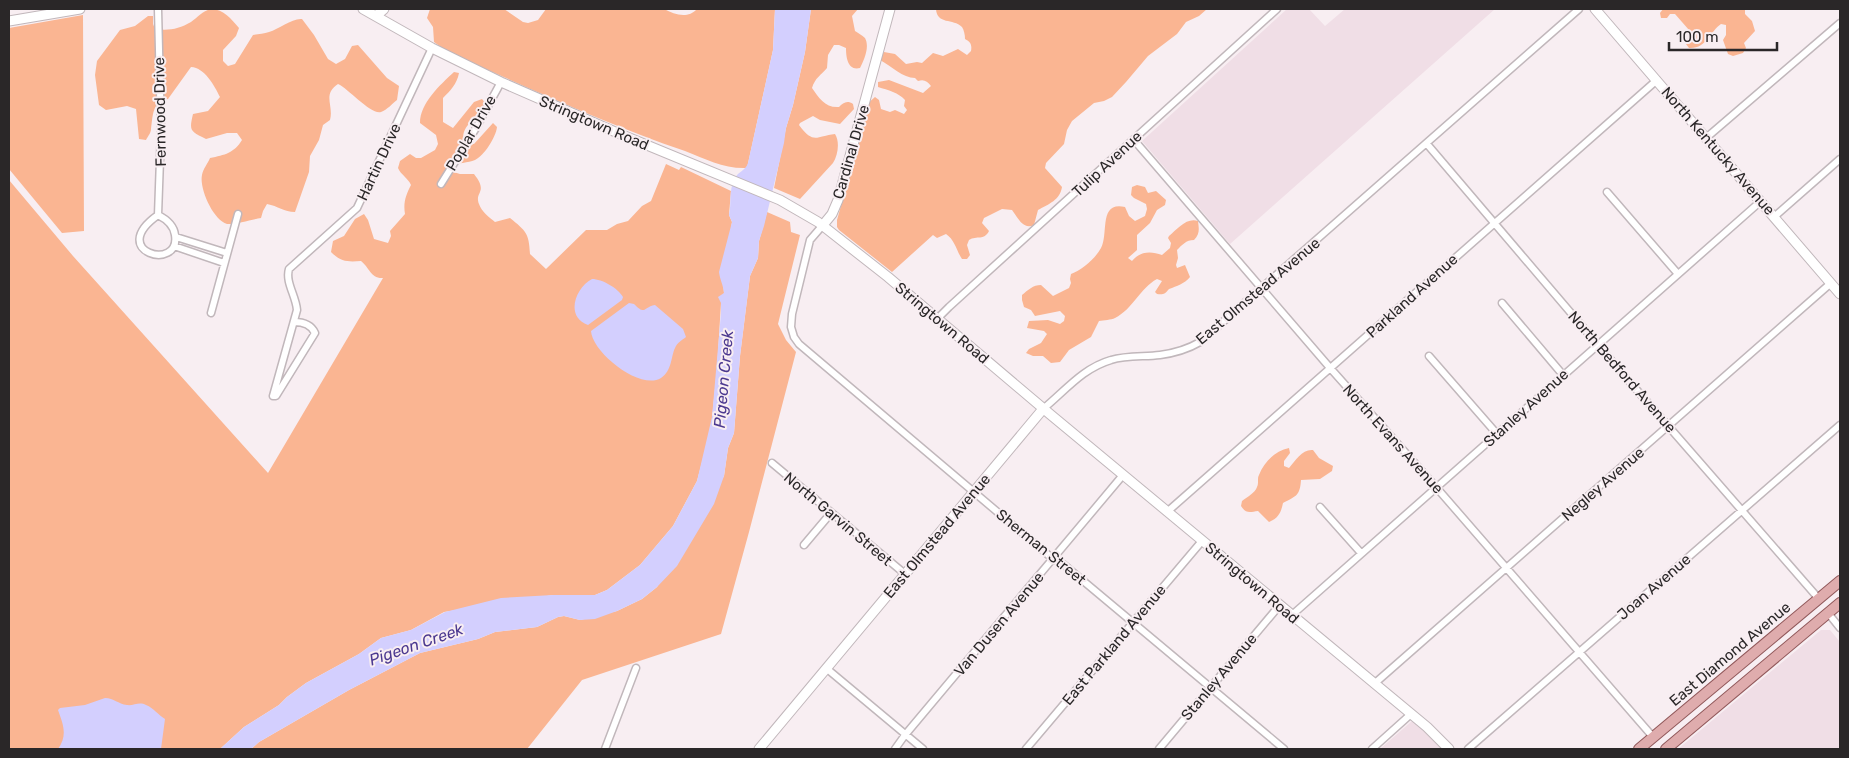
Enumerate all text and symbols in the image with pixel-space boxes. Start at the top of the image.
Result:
scale bar [1669,20,1776,52]
text: 100 m [1676,28,1718,46]
street label: Fernwood Drive [150,57,170,167]
street label: North Kentucky Avenue [1657,83,1779,219]
street label: Poplar Drive [442,92,500,174]
street label: Stringtown Road [537,92,651,154]
street label: Cardinal Drive [829,103,873,201]
street label: Hartin Drive [353,121,405,203]
street label: Tulip Avenue [1068,127,1146,201]
street label: East Olmstead Avenue [1192,234,1324,348]
street label: Parkland Avenue [1363,250,1461,342]
street label: Stringtown Road [891,278,993,368]
street label: North Bedford Avenue [1564,307,1680,437]
water label: Pigeon Creek [710,329,737,429]
street label: Stanley Avenue [1480,365,1572,451]
street label: North Evans Avenue [1339,381,1447,497]
street label: Negley Avenue [1558,443,1648,525]
street label: North Garvin Street [780,468,896,570]
street label: East Olmstead Avenue [880,470,994,602]
street label: Sherman Street [992,505,1090,589]
street label: Stringtown Road [1201,538,1303,628]
street label: Joan Avenue [1614,550,1694,624]
street label: Van Dusen Avenue [950,568,1048,680]
street label: East Parkland Avenue [1058,581,1170,709]
street label: East Diamond Avenue [1666,598,1794,710]
water label: Pigeon Creek [367,619,466,669]
street label: Stanley Avenue [1177,630,1261,724]

